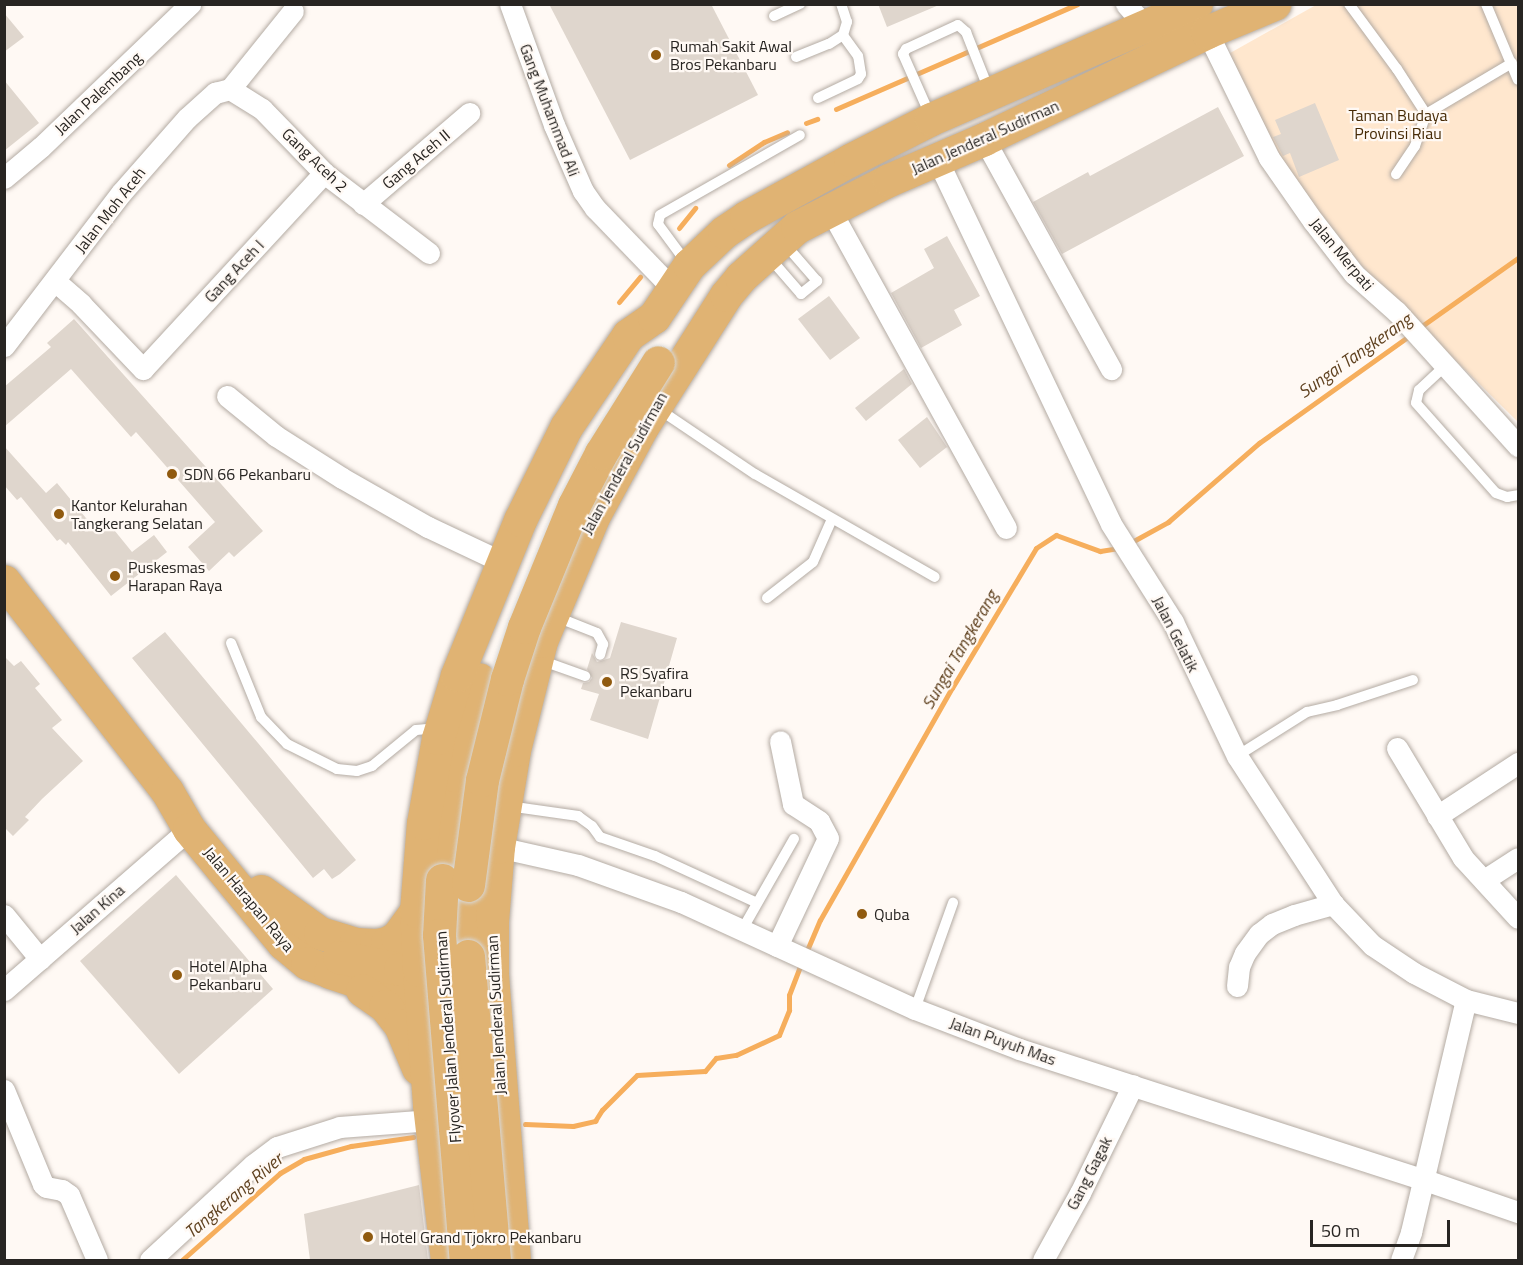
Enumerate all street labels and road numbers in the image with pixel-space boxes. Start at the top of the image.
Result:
street label: Gang Muhammad Ali [516,41,584,179]
street label: Jalan Palembang [50,48,146,138]
street label: Jalan Jenderal Sudirman [908,96,1062,178]
street label: Gang Aceh 2 [278,124,352,196]
street label: Gang Aceh II [378,125,454,193]
street label: Jalan Moh Aceh [71,163,149,257]
street label: Jalan Merpati [1306,214,1378,294]
street label: Gang Aceh I [200,236,268,306]
street label: Jalan Jenderal Sudirman [577,389,671,537]
street label: Jalan Gelatik [1149,593,1203,675]
street label: Jalan Harapan Raya [200,843,298,955]
street label: Jalan Kina [66,880,128,938]
street label: Flyover Jalan Jenderal Sudirman [431,930,465,1144]
street label: Jalan Jenderal Sudirman [482,935,510,1095]
street label: Jalan Puyuh Mas [947,1013,1059,1069]
street label: Gang Gagak [1062,1133,1116,1213]

